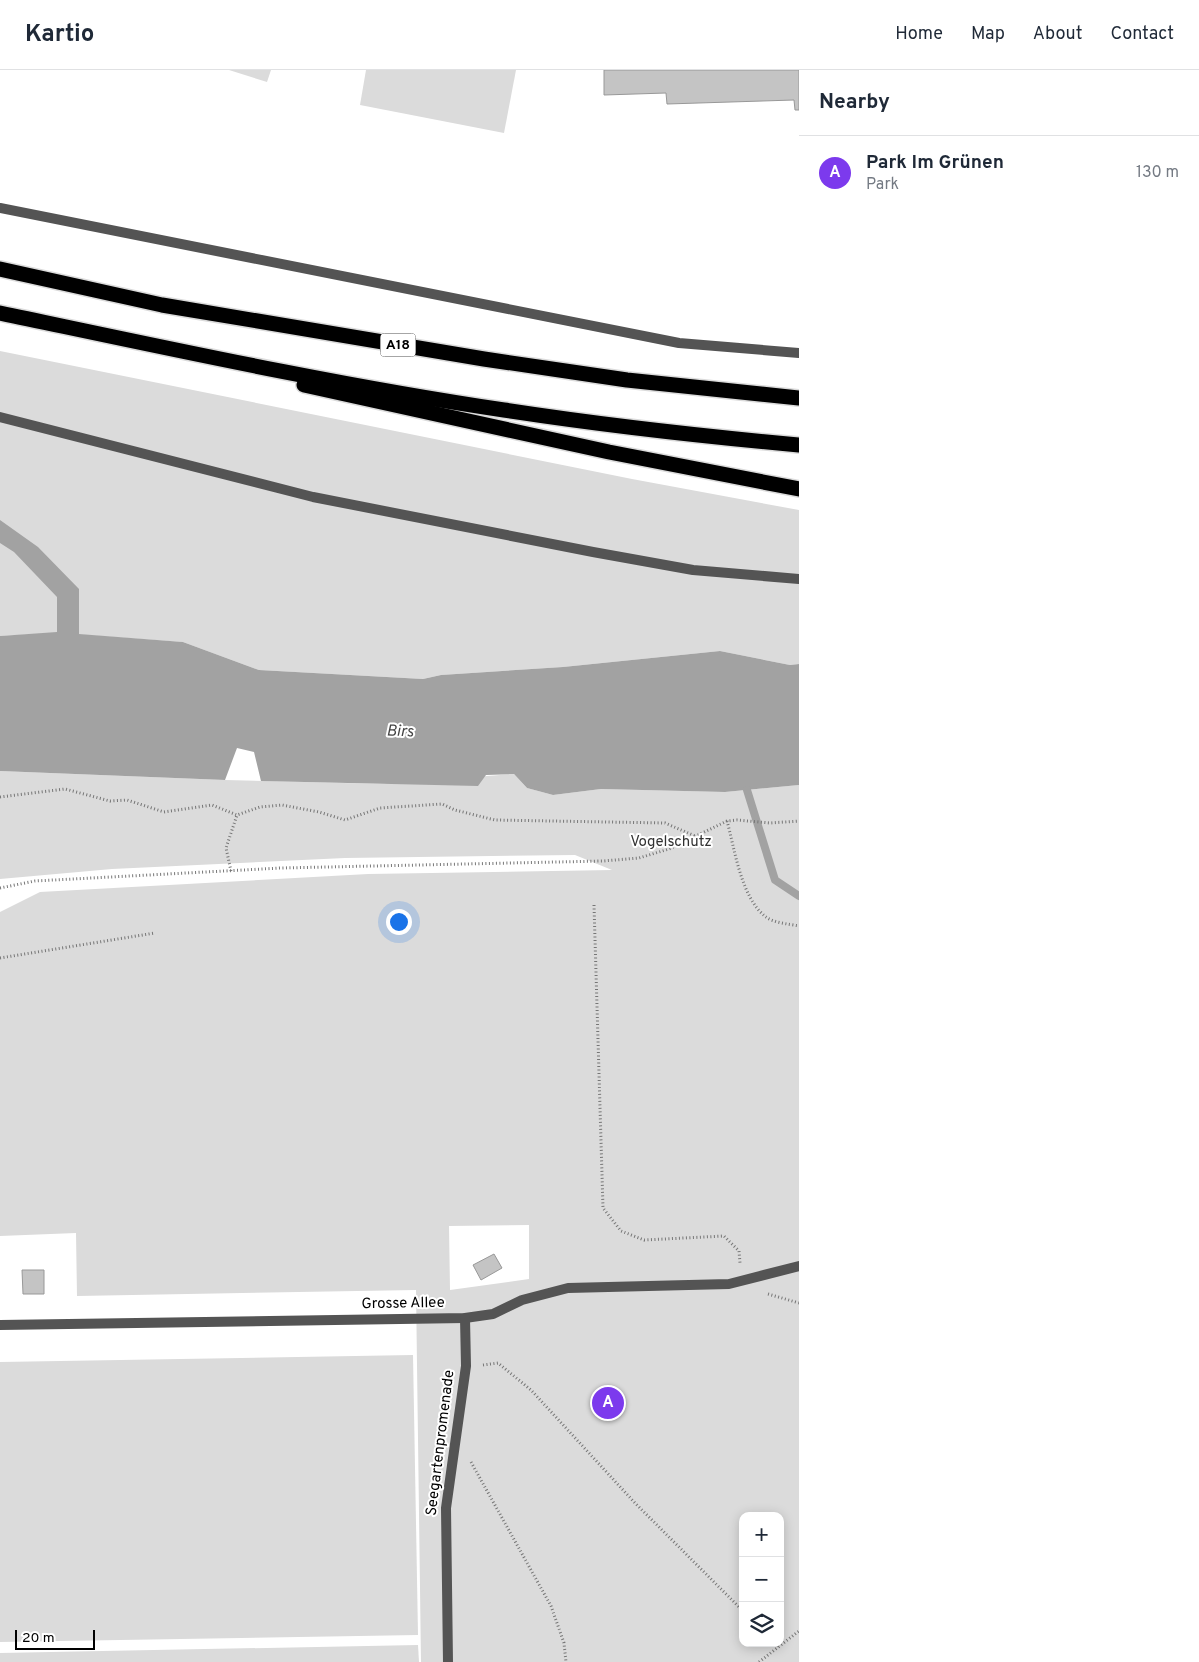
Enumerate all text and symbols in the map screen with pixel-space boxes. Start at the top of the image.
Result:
text: Kartio [25,20,94,50]
text: Home [895,23,943,46]
text: Map [971,23,1005,46]
text: About [1033,23,1082,46]
text: Contact [1110,23,1174,46]
text: Nearby [819,89,890,116]
text: Park Im Grünen [866,151,1004,175]
text: A [829,163,841,183]
text: 130 m [1136,163,1179,183]
text: Park [866,175,899,195]
road number: A18 [380,334,416,356]
water label: Birs [386,722,415,742]
park label: Vogelschutz [630,833,712,852]
your location [386,909,412,935]
street label: Grosse Allee [361,1294,445,1314]
street label: Seegartenpromenade [423,1369,459,1517]
pin: A [592,1384,624,1422]
map controls [739,1512,784,1647]
button: + [739,1512,784,1557]
button: − [739,1557,784,1602]
button: layers [739,1602,784,1647]
scale bar [15,1627,95,1650]
text: 20 m [22,1630,55,1647]

